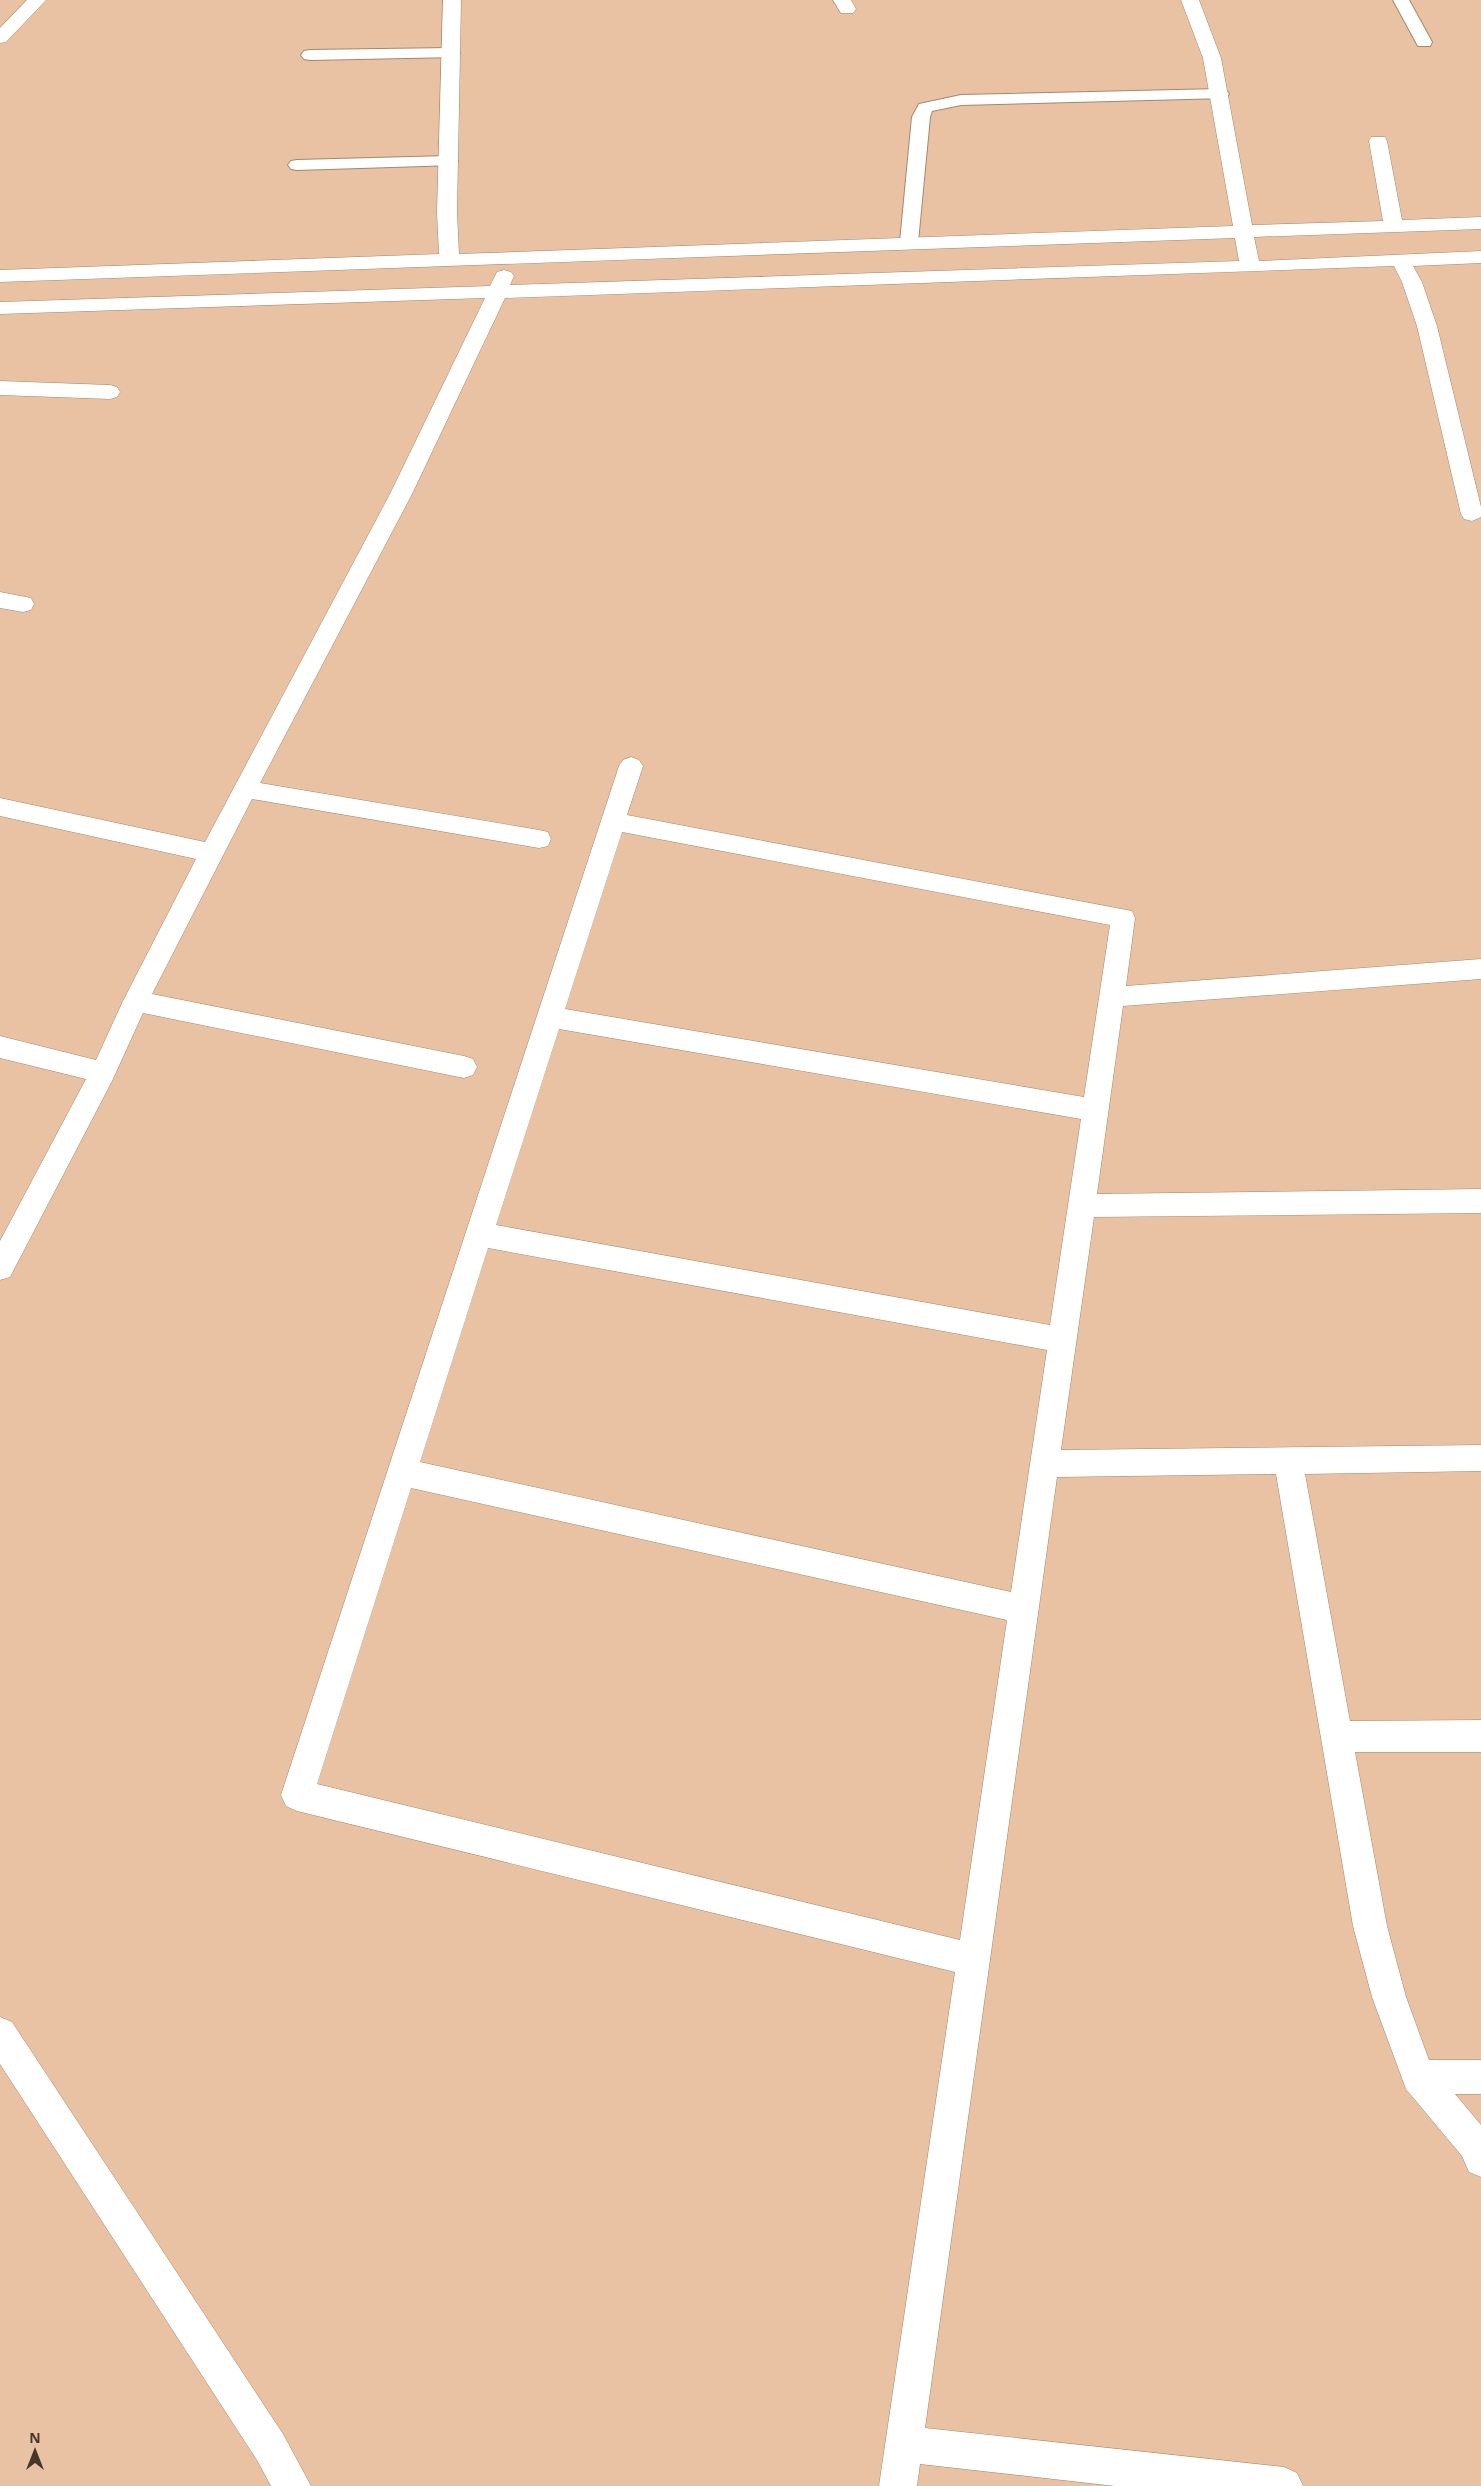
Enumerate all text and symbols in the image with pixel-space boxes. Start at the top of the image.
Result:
north arrow [10,2426,60,2476]
text: N [29,2428,41,2447]

